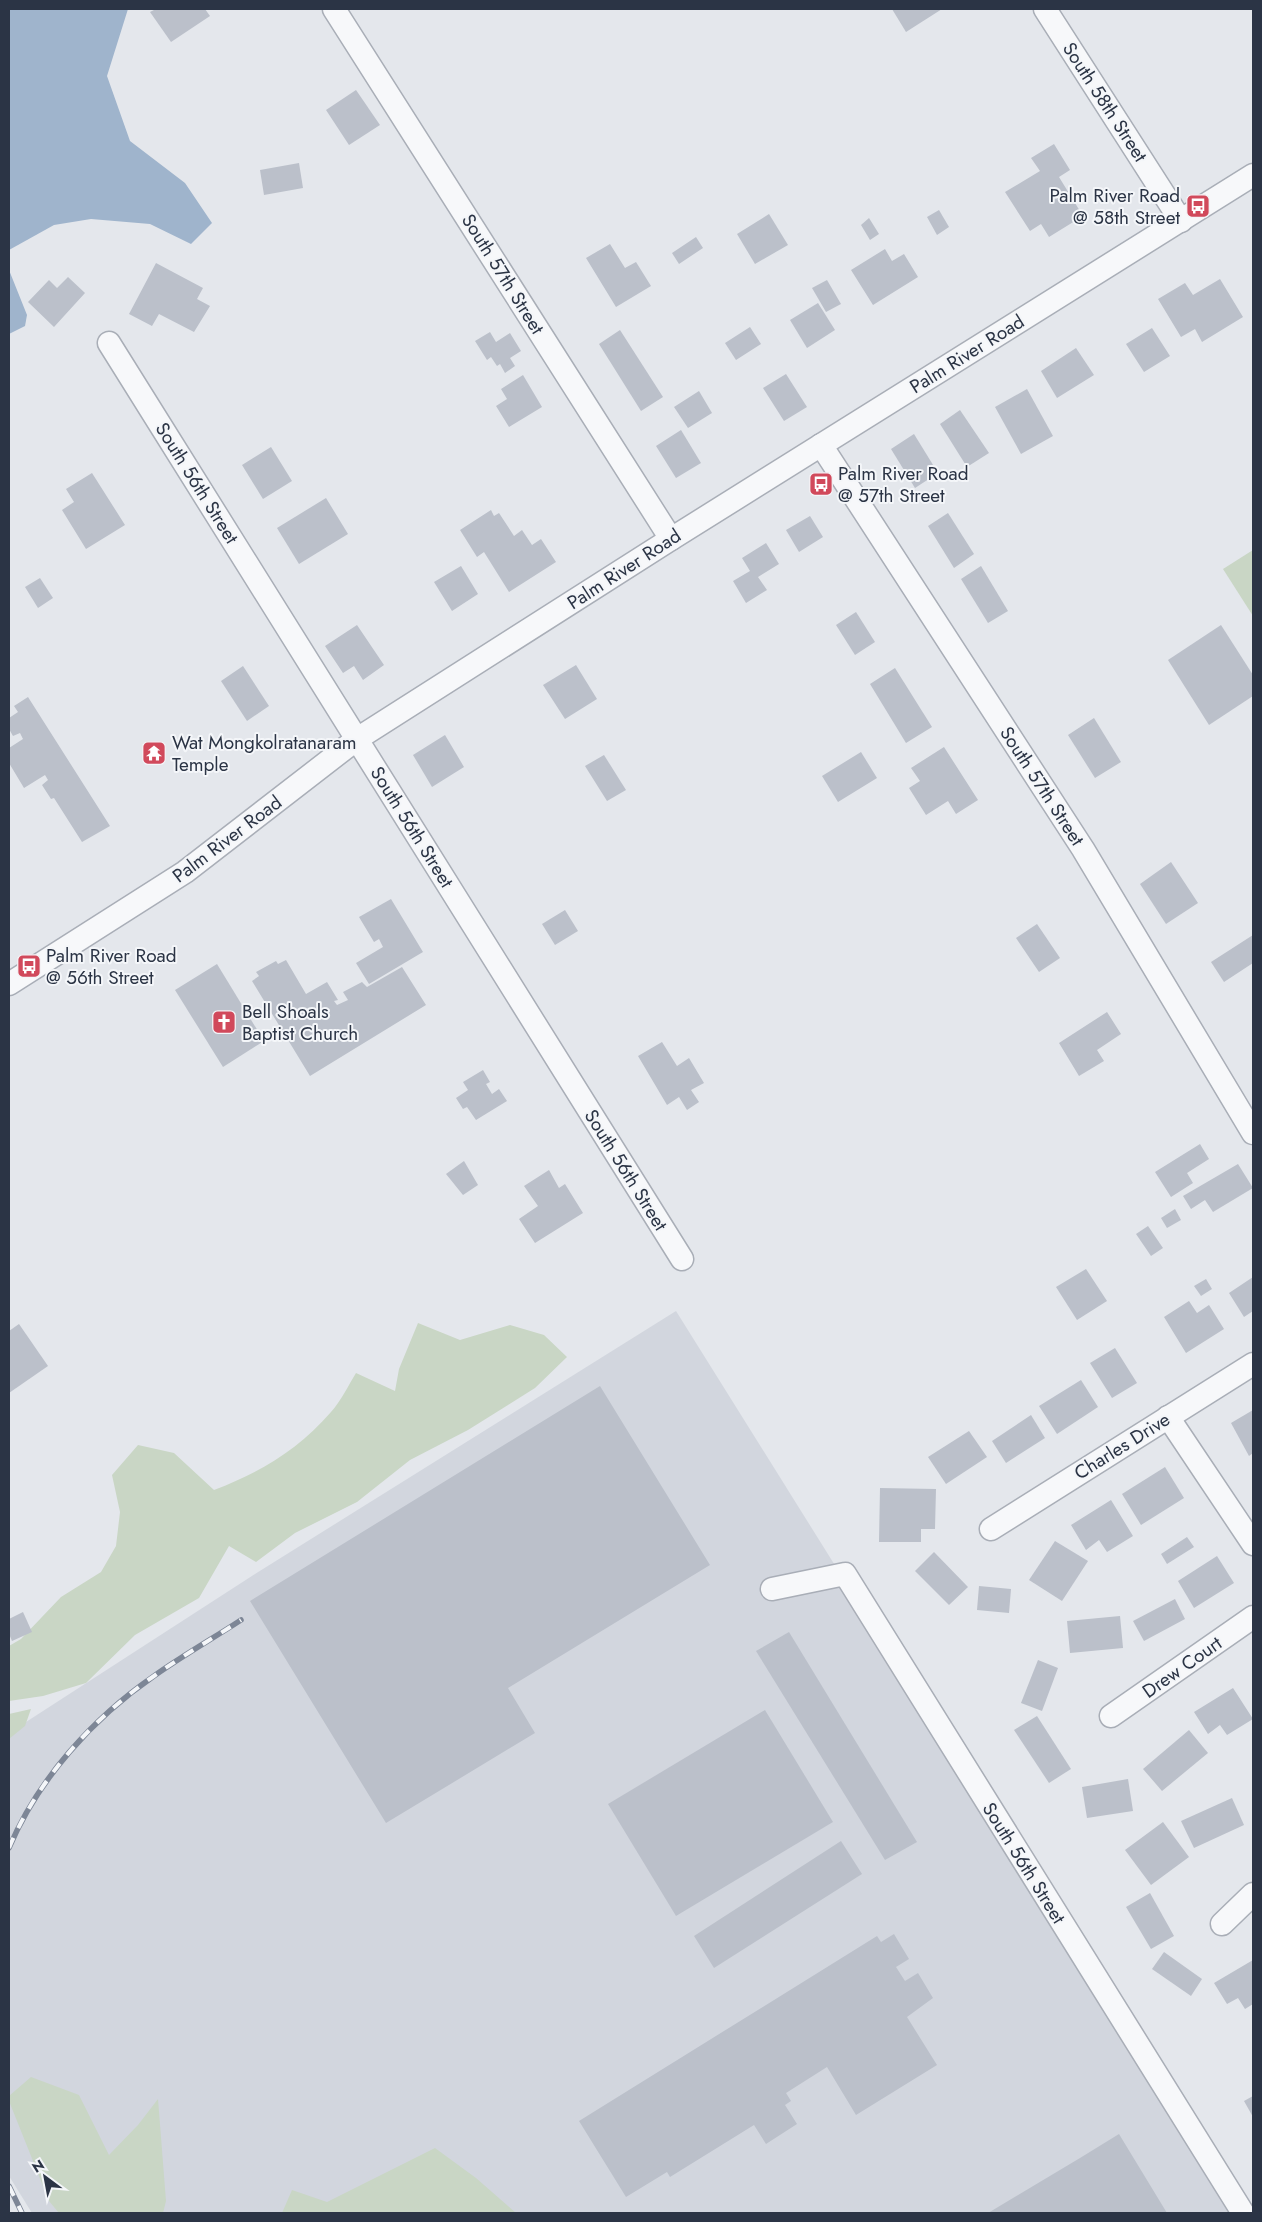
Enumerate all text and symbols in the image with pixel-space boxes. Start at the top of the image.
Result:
street label: South 58th Street [1056,37,1154,167]
place label: Palm River Road @ 58th Street [1049,182,1180,231]
bus stop icon: Palm River Road @ 58th Street [1185,193,1211,219]
street label: South 57th Street [455,209,551,340]
street label: Palm River Road [905,308,1029,400]
street label: South 56th Street [149,417,245,549]
place label: Palm River Road @ 57th Street [838,460,969,509]
bus stop icon: Palm River Road @ 57th Street [808,471,834,497]
street label: Palm River Road [562,522,686,616]
street label: South 57th Street [993,721,1091,851]
place label: Wat Mongkolratanaram Temple [172,729,357,778]
temple icon: Wat Mongkolratanaram Temple [141,740,167,766]
street label: South 56th Street [364,761,460,893]
street label: Palm River Road [167,789,287,889]
place label: Palm River Road @ 56th Street [46,942,177,991]
bus stop icon: Palm River Road @ 56th Street [16,953,42,979]
place label: Bell Shoals Baptist Church [242,998,358,1047]
church icon: Bell Shoals Baptist Church [211,1009,237,1035]
street label: South 56th Street [578,1104,674,1236]
street label: Charles Drive [1069,1406,1175,1486]
street label: Drew Court [1137,1629,1228,1704]
street label: South 56th Street [976,1797,1072,1929]
north arrow [20,2152,70,2202]
text: N [28,2155,48,2177]

